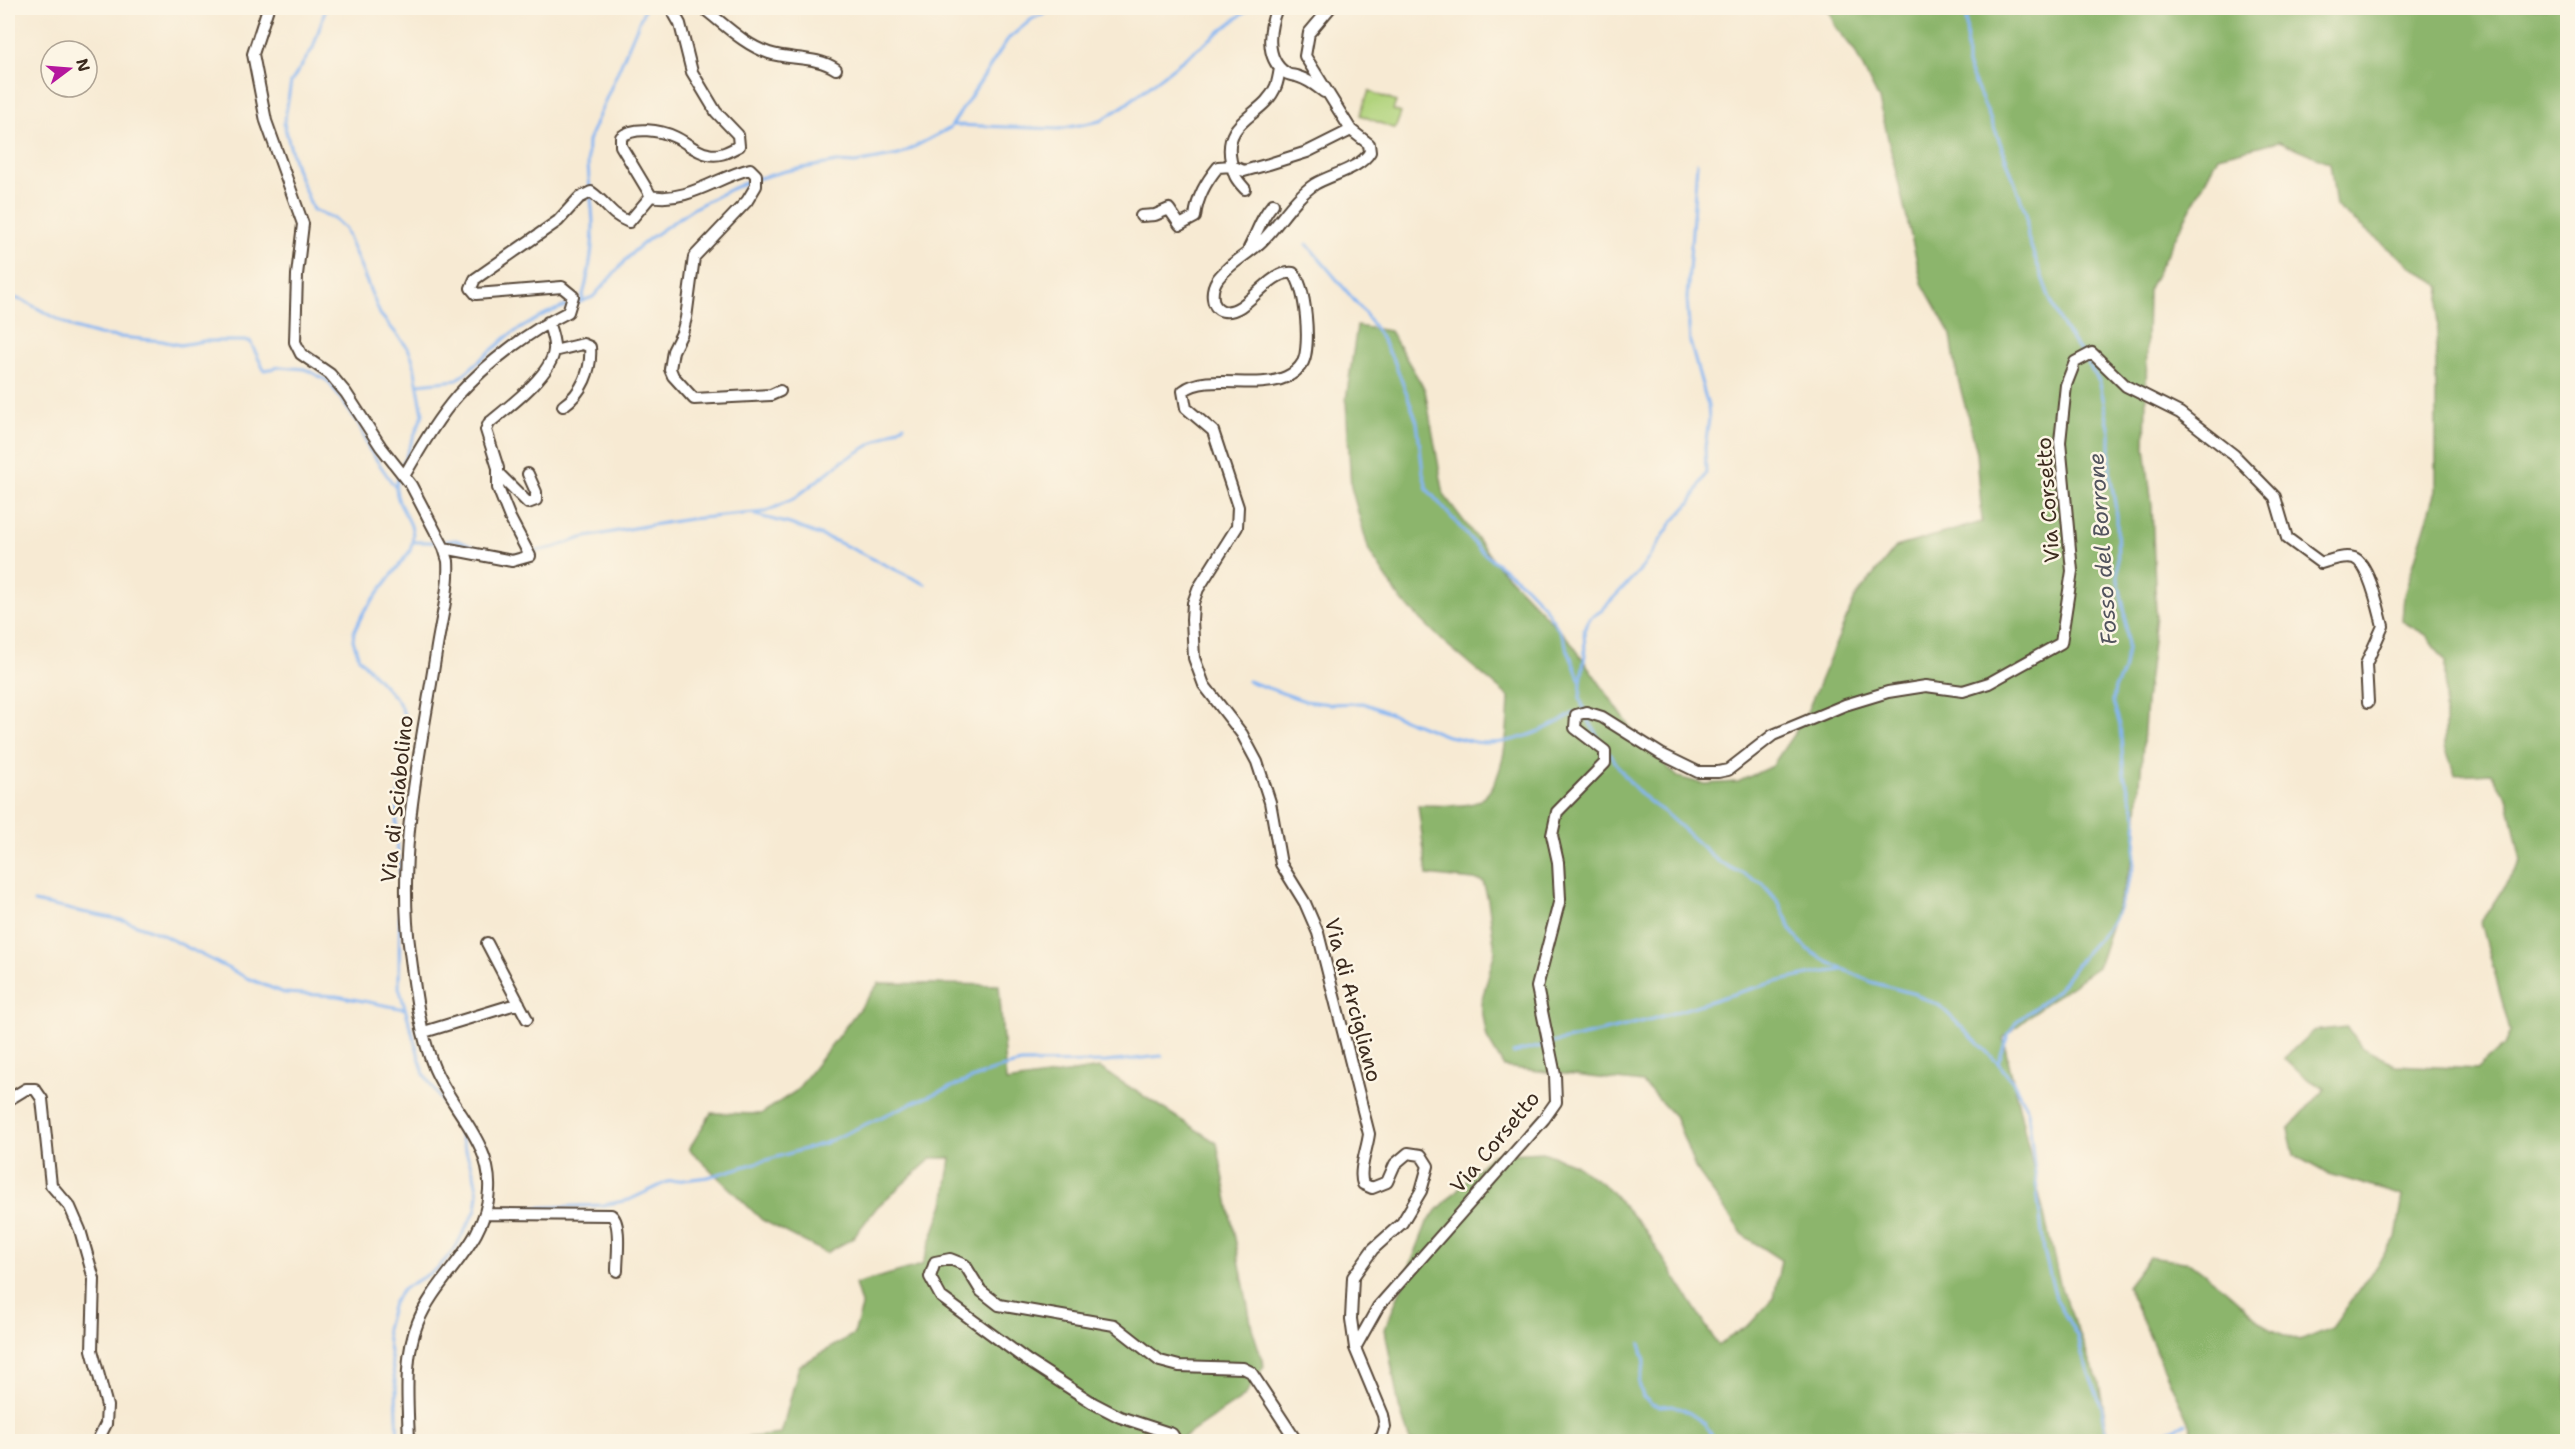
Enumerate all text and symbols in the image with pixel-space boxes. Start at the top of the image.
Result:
north arrow [39,39,99,99]
text: N [71,56,95,74]
street label: Via Corsetto [2030,436,2066,564]
water label: Fosso del Borrone [2081,452,2124,646]
street label: Via di Sciabolino [374,714,420,884]
street label: Via di Arcigliano [1318,915,1388,1085]
street label: Via Corsetto [1444,1085,1546,1199]

